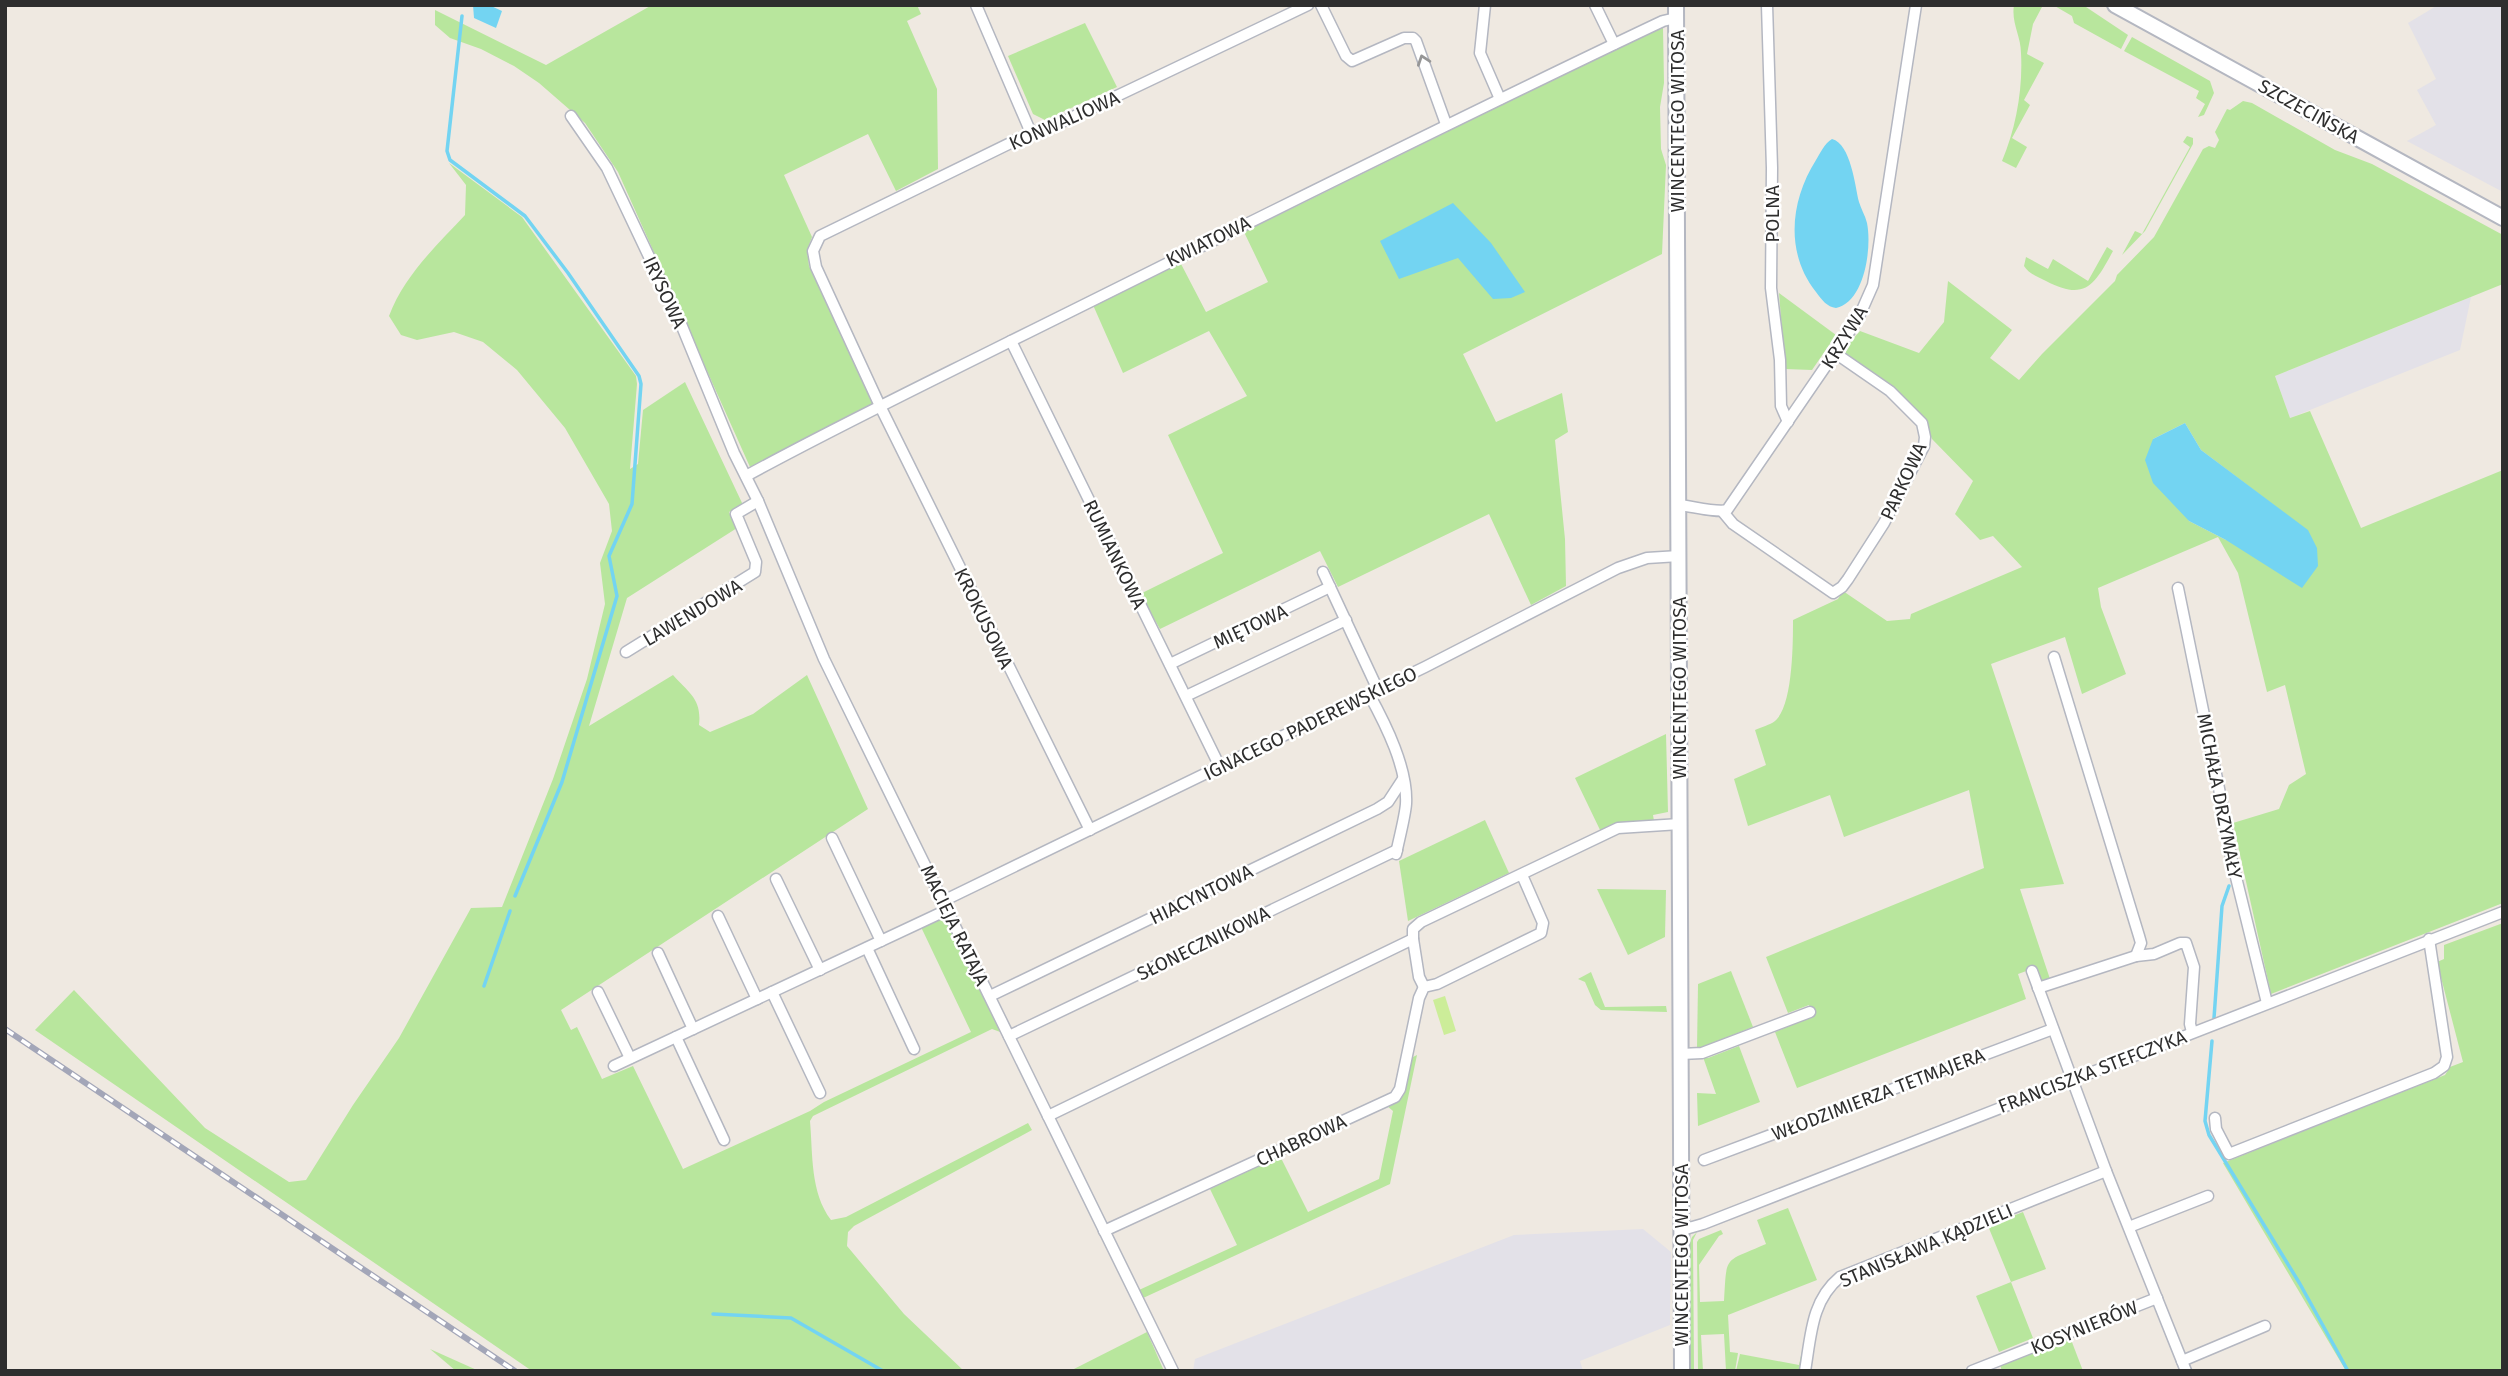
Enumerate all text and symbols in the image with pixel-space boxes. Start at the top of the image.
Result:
street label: WINCENTEGO WITOSA [1666,30,1689,212]
one-way arrow [1417,54,1431,66]
street label: SZCZECIŃSKA [2254,74,2363,149]
street label: KONWALIOWA [1005,86,1123,155]
street label: POLNA [1761,185,1784,243]
street label: KWIATOWA [1162,211,1254,272]
street label: IRYSOWA [638,253,691,332]
street label: KRZYWA [1816,302,1873,373]
street label: PARKOWA [1876,439,1931,524]
street label: RUMIANKOWA [1078,496,1151,613]
street label: KROKUSOWA [949,564,1018,672]
street label: LAWENDOWA [639,574,746,651]
street label: WINCENTEGO WITOSA [1668,597,1691,779]
street label: MIĘTOWA [1209,599,1291,654]
street label: IGNACEGO PADEREWSKIEGO [1200,662,1421,785]
street label: MICHAŁA DRZYMAŁY [2192,711,2247,881]
street label: HIACYNTOWA [1146,860,1257,929]
street label: MACIEJA RATAJA [915,861,994,989]
street label: SŁONECZNIKOWA [1133,901,1273,986]
street label: FRANCISZKA STEFCZYKA [1995,1025,2190,1118]
street label: WŁODZIMIERZA TETMAJERA [1768,1043,1988,1146]
street label: CHABROWA [1252,1109,1350,1171]
street label: WINCENTEGO WITOSA [1670,1164,1693,1346]
street label: STANISŁAWA KĄDZIELI [1836,1199,2016,1292]
street label: KOSYNIERÓW [2027,1295,2141,1359]

